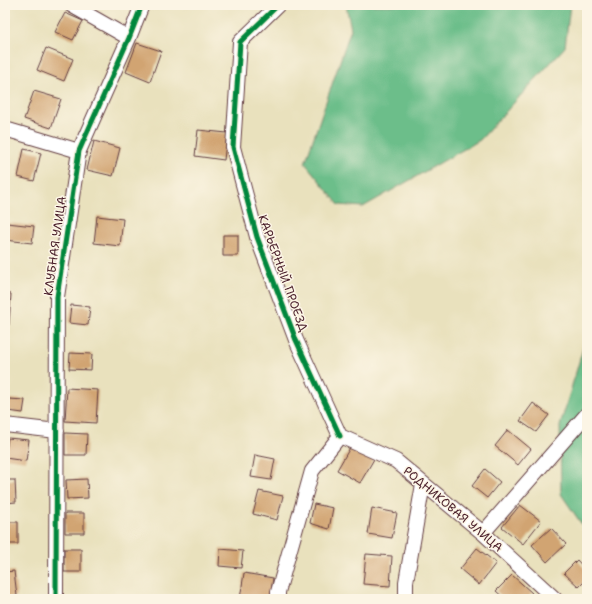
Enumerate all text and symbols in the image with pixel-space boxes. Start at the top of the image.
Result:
street label: КЛУБНАЯ УЛИЦА [40,195,70,297]
street label: КАРЬЕРНЫЙ ПРОЕЗД [254,212,312,334]
street label: РОДНИКОВАЯ УЛИЦА [400,463,506,555]

